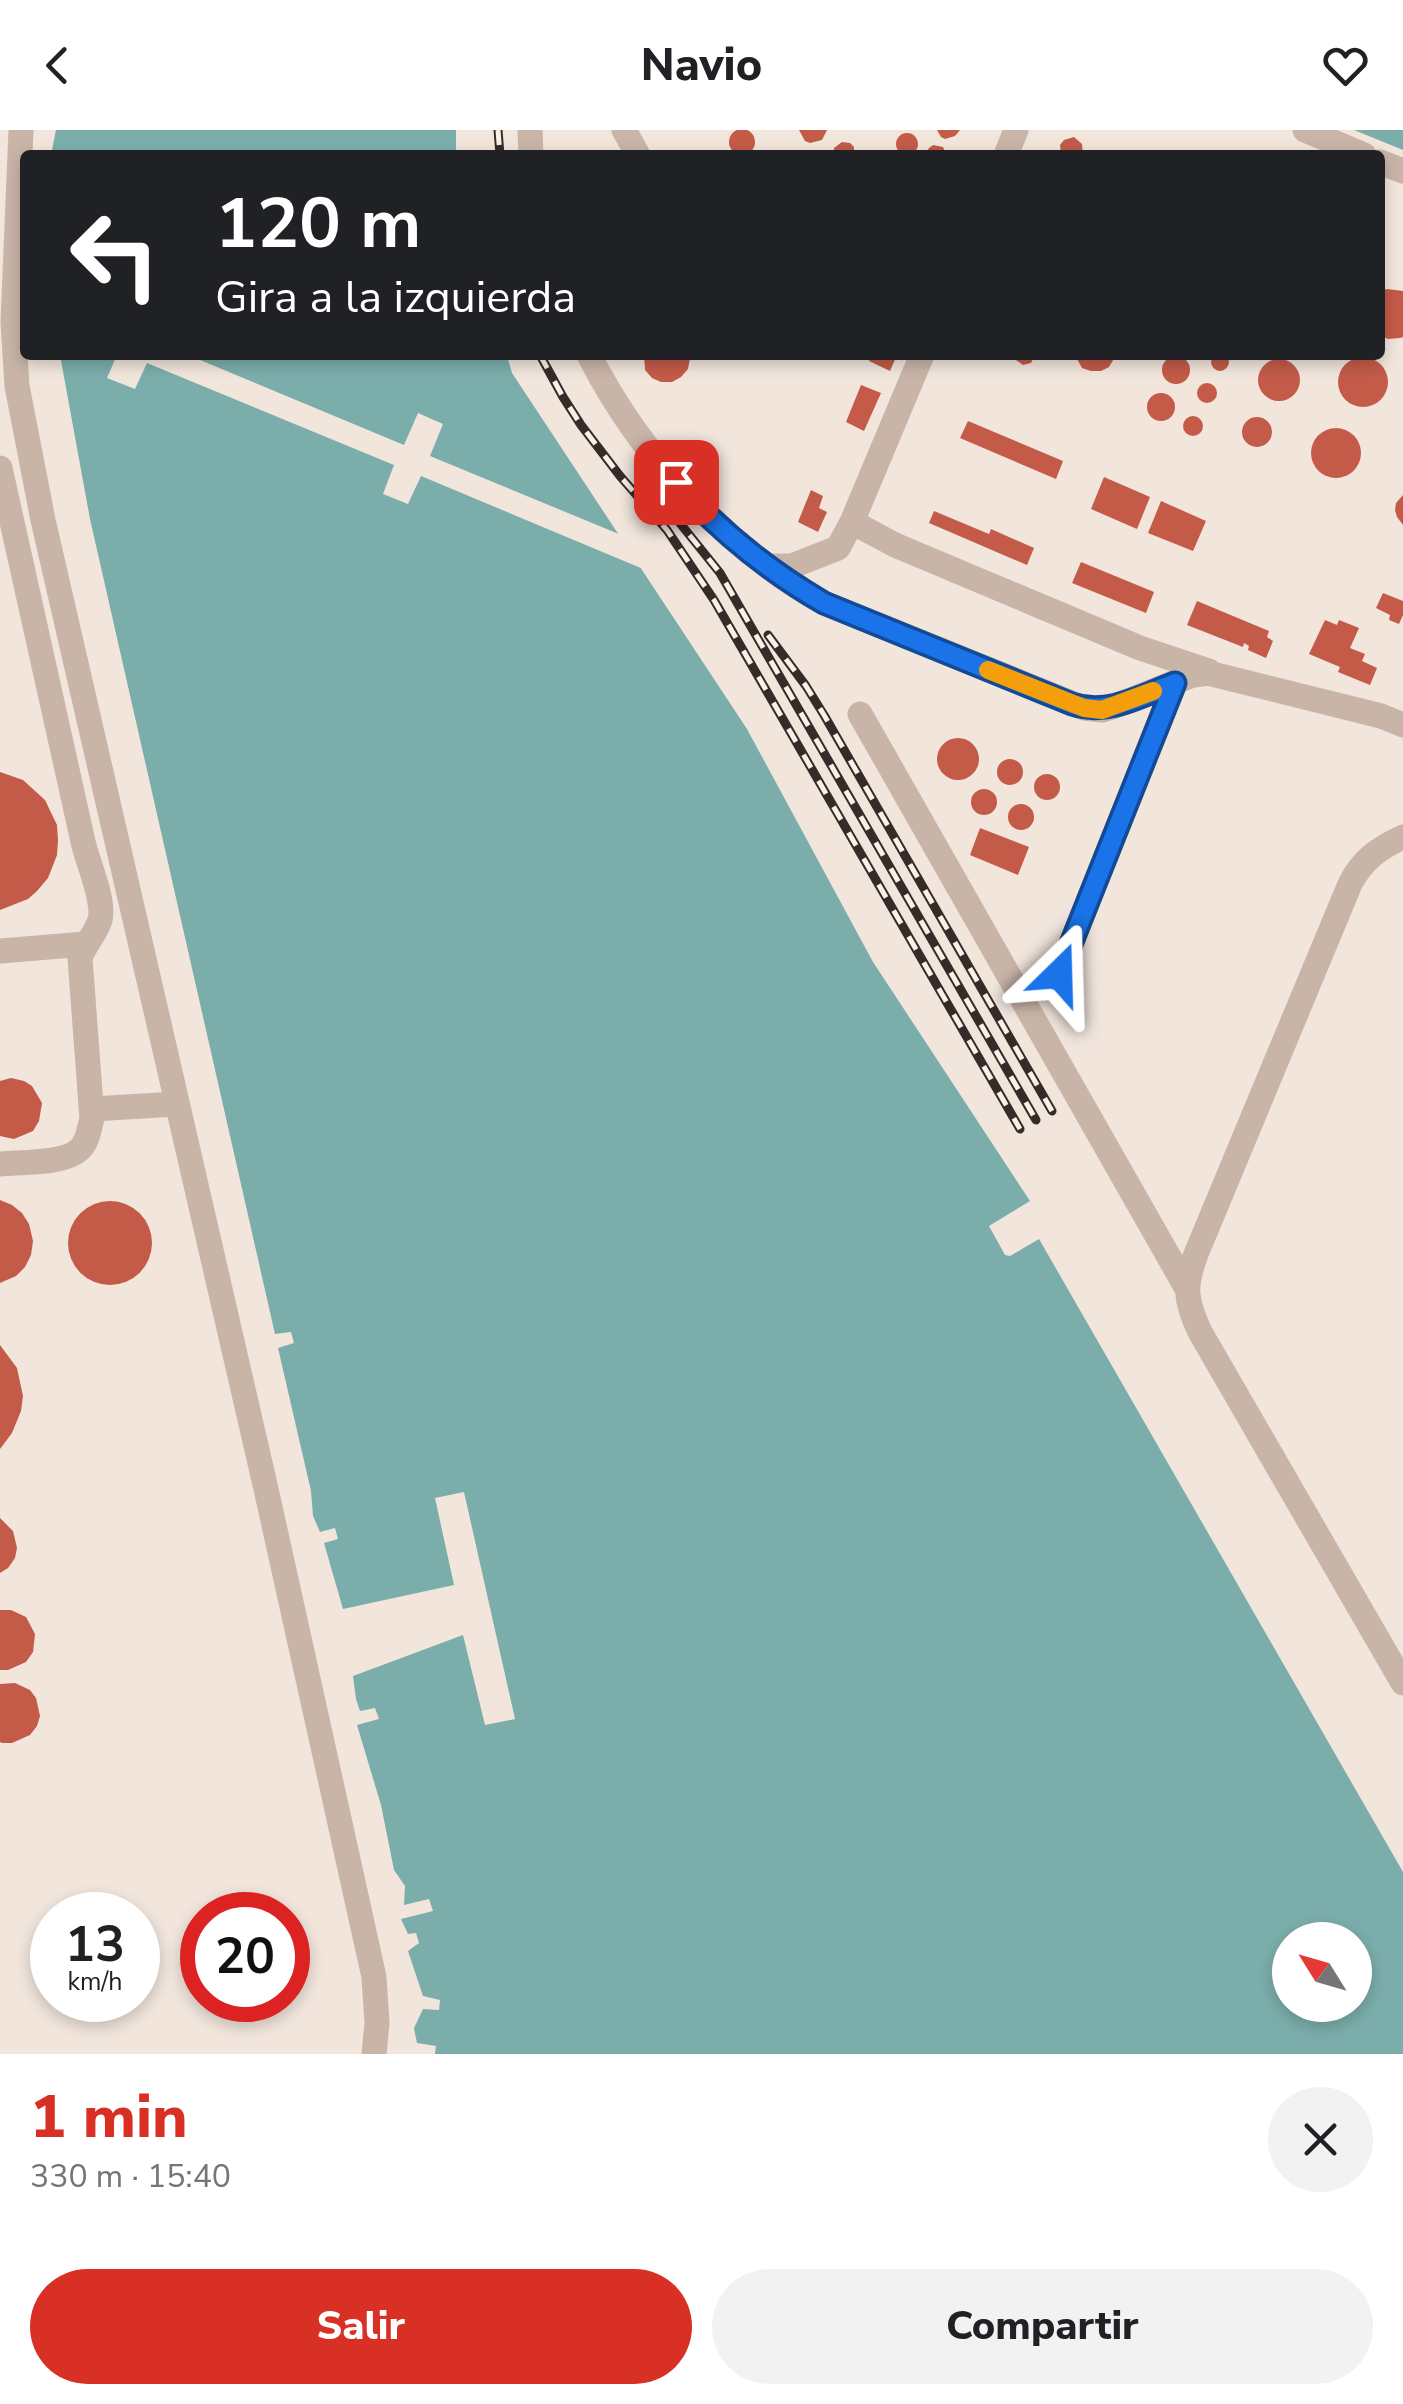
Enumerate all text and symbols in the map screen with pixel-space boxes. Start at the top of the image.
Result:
text: Navio [641,35,762,96]
icon: back [30,38,85,93]
icon: heart [1318,38,1373,93]
text: 120 m [215,176,421,272]
icon: left [50,190,180,320]
text: Gira a la izquierda [215,267,576,328]
pin [634,440,719,525]
icon: arrive [649,455,704,510]
position arrow [1007,922,1111,1026]
speed limit sign: 20 [180,1892,310,2022]
text: 13 [65,1910,125,1979]
north arrow [1272,1922,1372,2022]
map controls [1272,1922,1372,2022]
text: km/h [67,1965,123,1999]
text: 1 min [30,2076,188,2158]
button: close [1268,2087,1373,2192]
text: 330 m · 15:40 [30,2155,231,2198]
button: Salir [30,2269,692,2384]
button: Compartir [712,2269,1373,2384]

